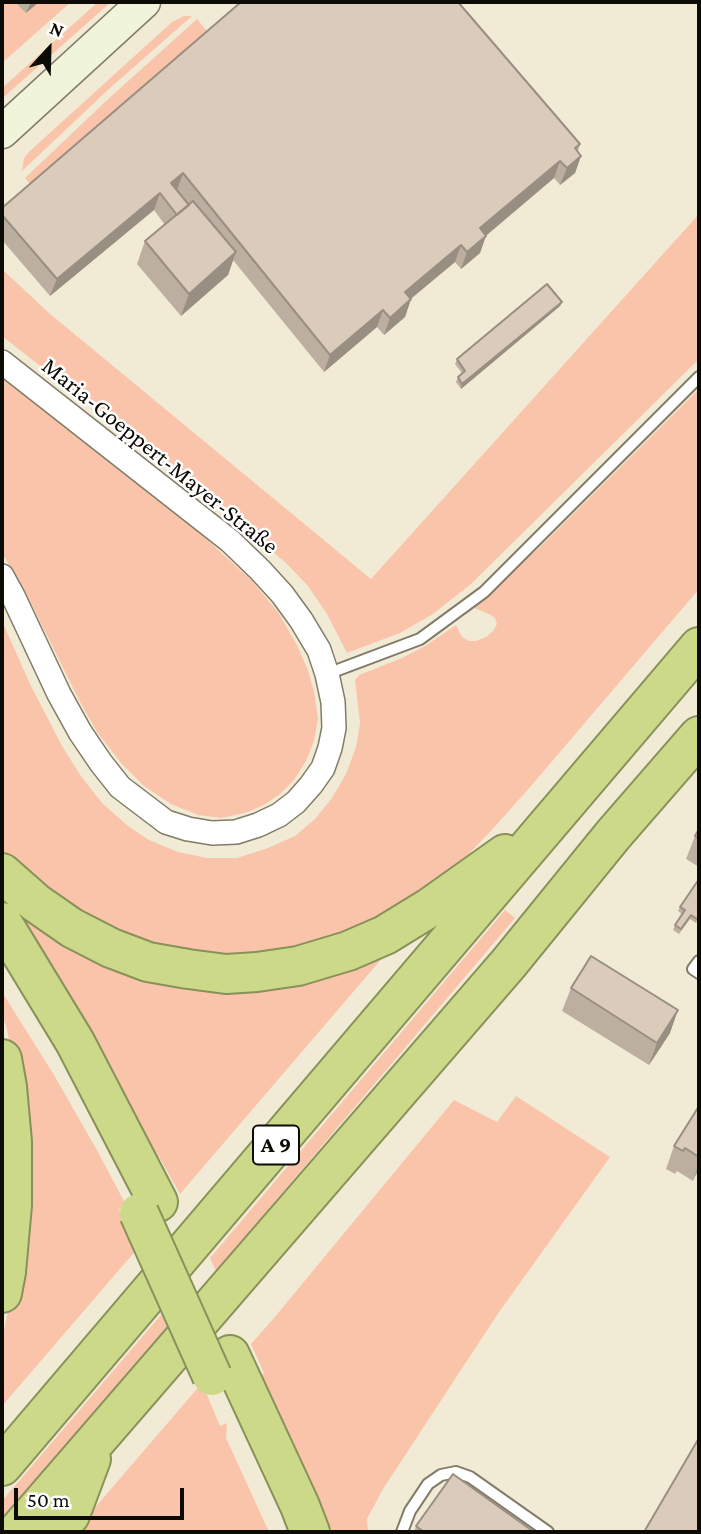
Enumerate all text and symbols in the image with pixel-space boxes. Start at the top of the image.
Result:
north arrow [14,14,84,84]
text: N [47,17,67,41]
street label: Maria-Goeppert-Mayer-Straße [36,352,284,560]
road number: A 9 [253,1126,299,1164]
scale bar [18,1474,187,1518]
text: 50 m [27,1488,70,1512]

